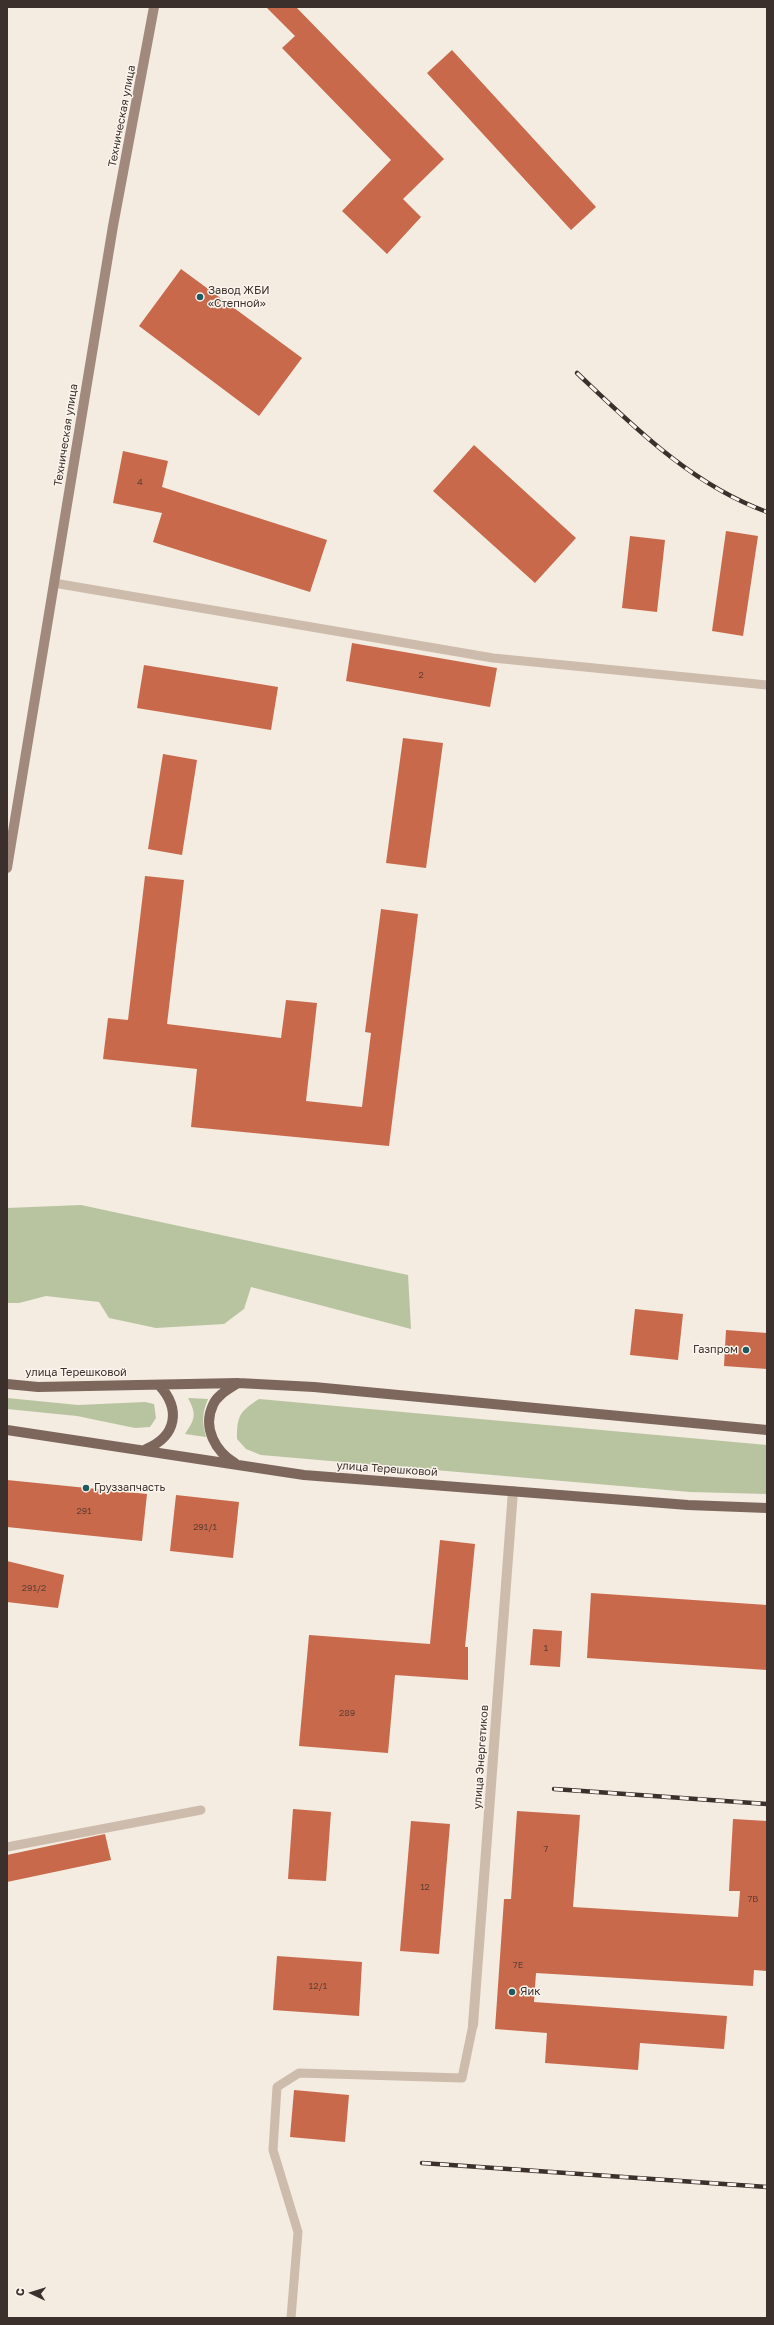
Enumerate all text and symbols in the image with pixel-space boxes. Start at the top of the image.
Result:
street label: Техническая улица [106,64,138,168]
place label: Завод ЖБИ «Степной» [208,284,270,310]
marker: Завод ЖБИ «Степной» [195,292,205,302]
street label: Техническая улица [51,383,81,487]
house number: 4 [137,477,143,487]
house number: 2 [418,670,424,680]
place label: Газпром [693,1343,738,1357]
marker: Газпром [741,1345,751,1355]
street label: улица Терешковой [25,1366,127,1380]
street label: улица Терешковой [336,1459,438,1479]
place label: Груззапчасть [94,1481,165,1495]
marker: Груззапчасть [81,1483,91,1493]
house number: 291 [76,1506,92,1516]
house number: 291/1 [193,1522,217,1532]
house number: 291/2 [22,1583,46,1593]
house number: 1 [544,1643,548,1653]
street label: улица Энергетиков [471,1704,491,1810]
house number: 289 [339,1708,355,1718]
house number: 7 [544,1844,548,1854]
house number: 12 [420,1882,430,1892]
house number: 7В [748,1894,758,1904]
house number: 7Е [513,1960,523,1970]
house number: 12/1 [309,1981,327,1991]
place label: Яик [520,1985,541,1999]
marker: Яик [507,1987,517,1997]
north arrow [12,2273,52,2313]
text: С [13,2288,26,2296]

